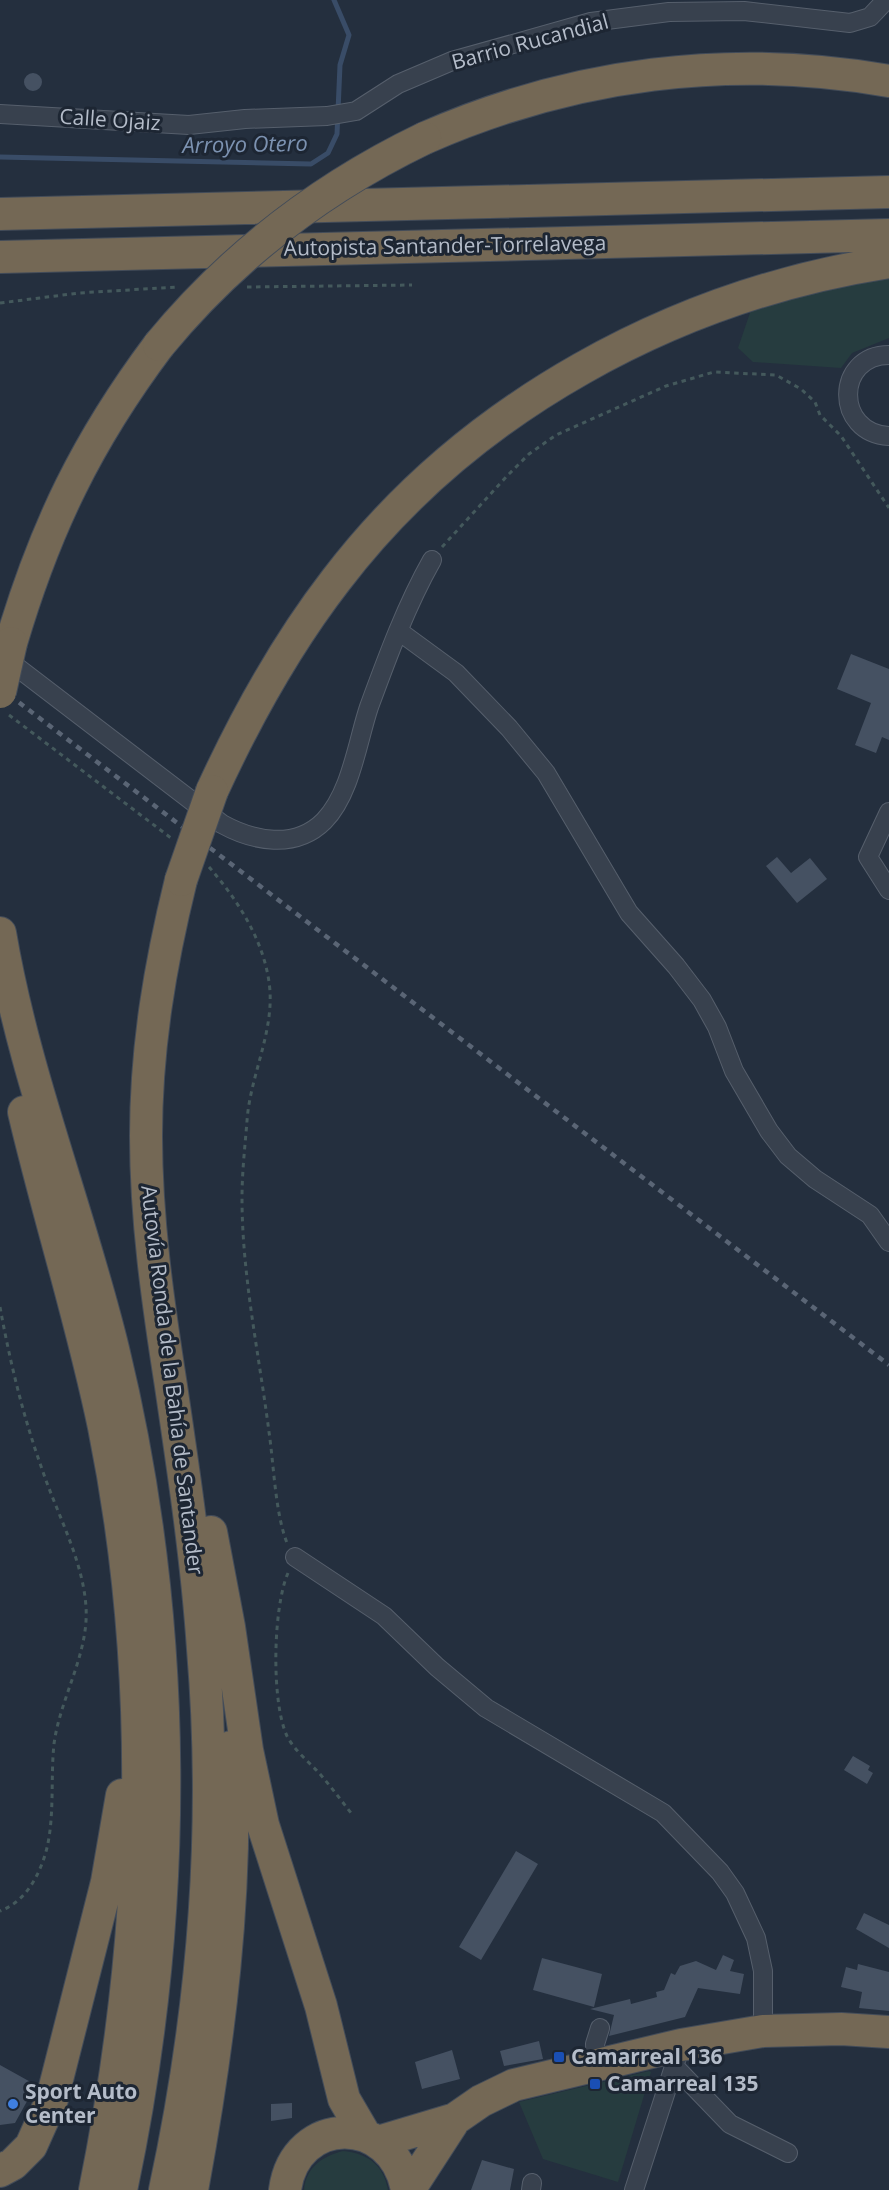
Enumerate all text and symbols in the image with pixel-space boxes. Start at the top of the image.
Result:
street label: Barrio Rucandial [448,7,611,75]
street label: Calle Ojaiz [59,102,162,137]
water label: Arroyo Otero [180,127,308,159]
street label: Autopista Santander-Torrelavega [283,228,607,262]
street label: Autovía Ronda de la Bahía de Santander [135,1184,211,1577]
place label: Camarreal 136 [571,2042,722,2070]
marker: Camarreal 136 [552,2050,566,2064]
place label: Camarreal 135 [607,2069,758,2097]
place label: Sport Auto Center [25,2077,137,2129]
marker: Camarreal 135 [588,2077,602,2091]
marker: Sport Auto Center [6,2097,20,2111]

